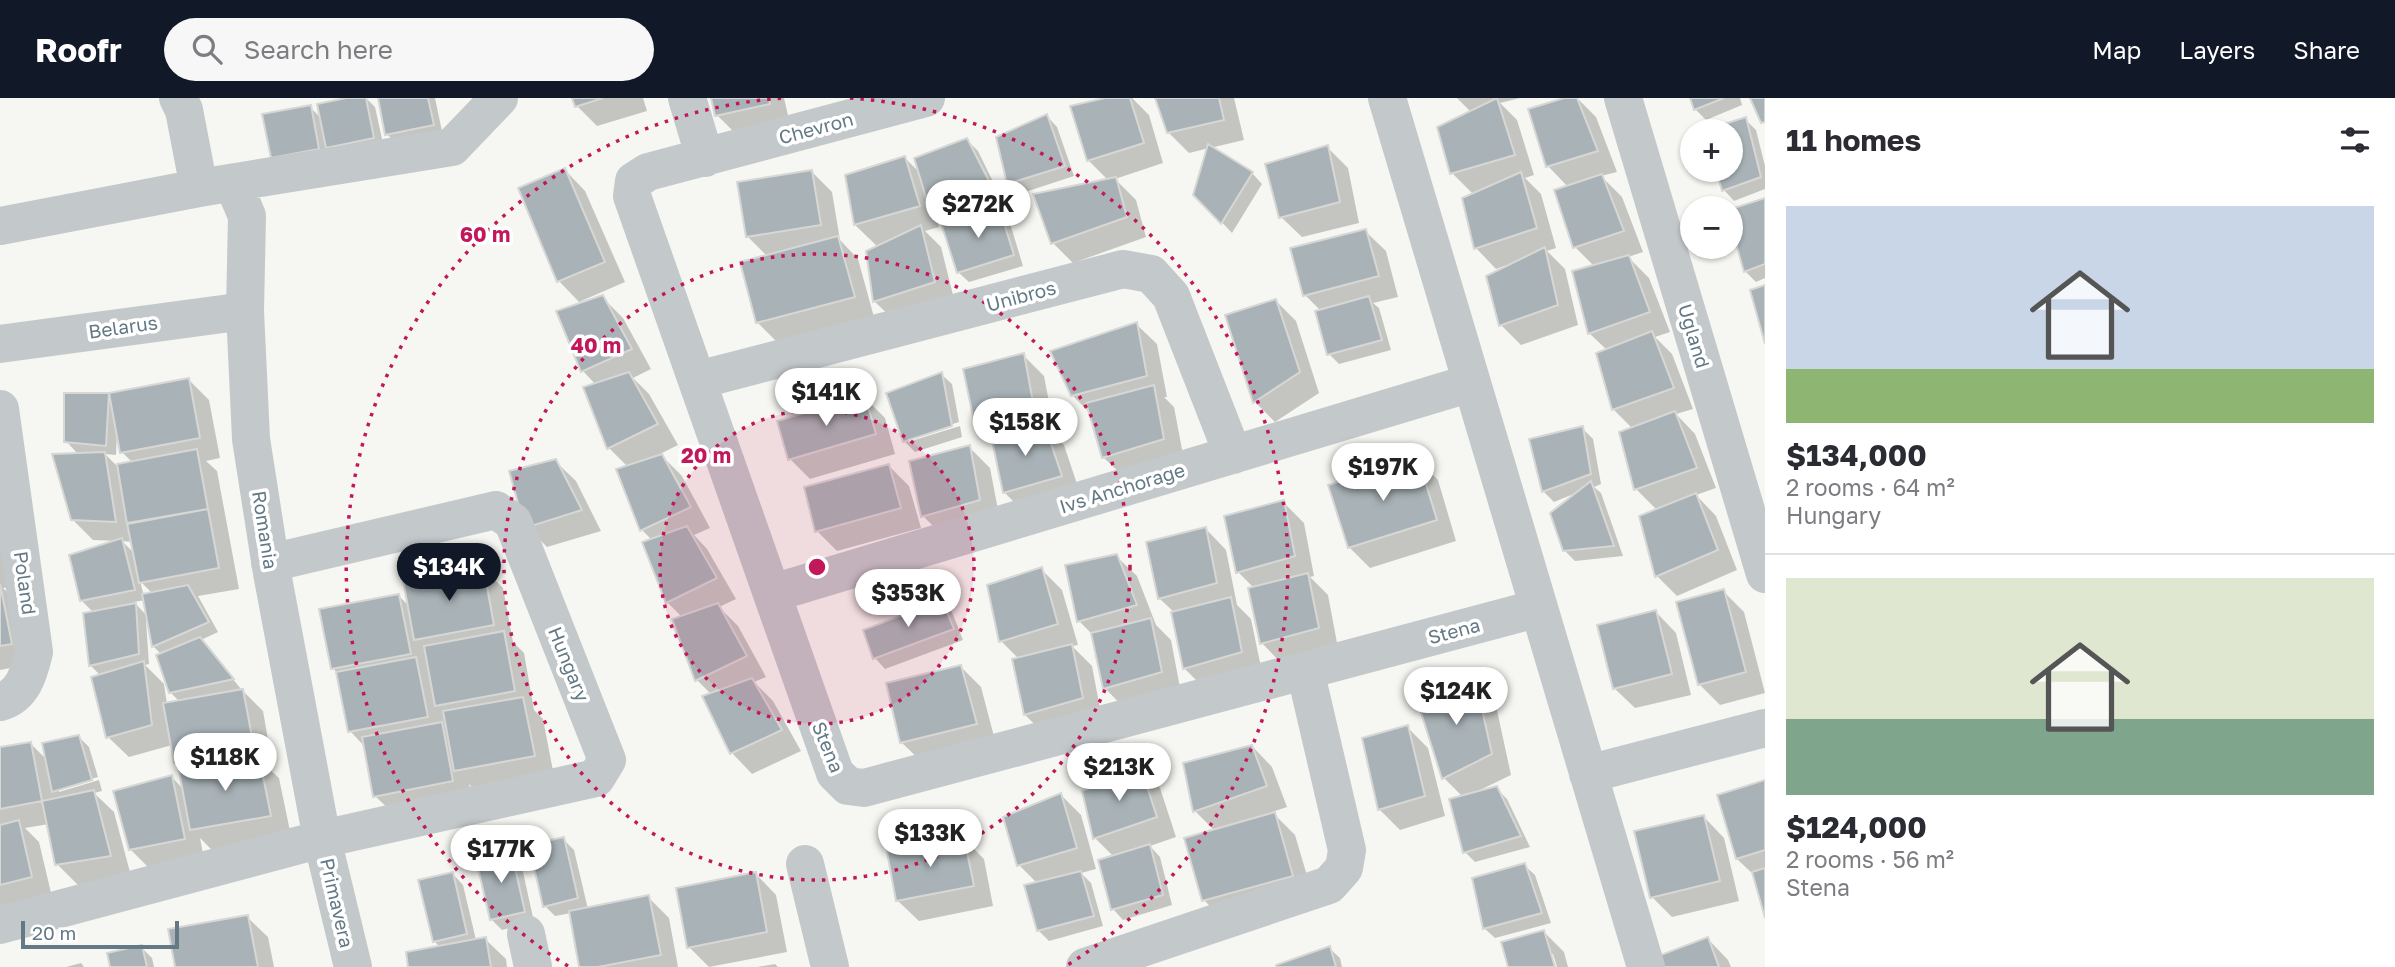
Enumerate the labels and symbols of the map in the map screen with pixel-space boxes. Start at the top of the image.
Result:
street label: Chevron [776,107,856,148]
pin: $272K [929,180,1027,240]
text: 60 m [460,221,510,247]
street label: Unibros [984,275,1058,316]
street label: Ugland [1674,301,1715,371]
street label: Belarus [87,310,159,343]
text: 40 m [571,332,621,358]
pin: $141K [777,368,875,428]
pin: $158K [976,398,1074,458]
text: 20 m [681,442,731,468]
pin: $197K [1334,444,1432,503]
street label: Ivs Anchorage [1056,458,1187,518]
street label: Romania [248,489,283,571]
pin: $134K [400,544,498,603]
street label: Poland [10,550,41,616]
centre of rings [805,555,829,579]
pin: $353K [859,570,957,629]
street label: Stena [1425,613,1482,648]
street label: Hungary [544,623,595,705]
pin: $124K [1407,668,1505,727]
street label: Stena [808,718,849,776]
pin: $118K [176,734,274,793]
pin: $213K [1070,744,1168,803]
pin: $133K [881,810,979,869]
pin: $177K [452,826,550,885]
street label: Primavera [316,856,359,950]
scale bar [21,918,178,950]

